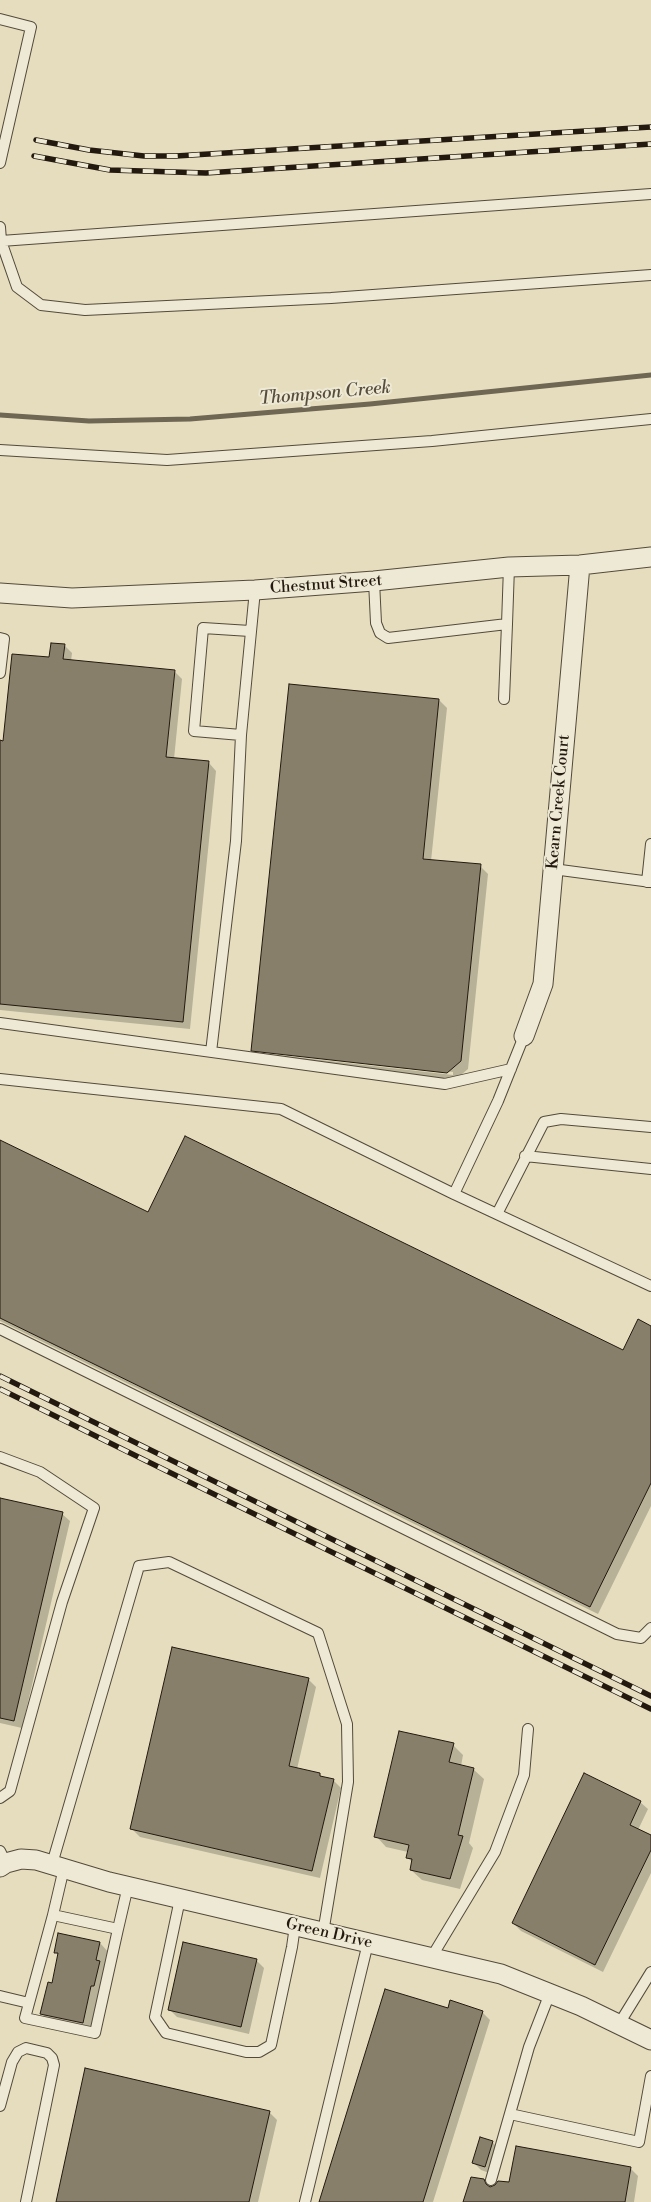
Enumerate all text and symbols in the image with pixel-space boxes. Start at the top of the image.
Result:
water label: Thompson Creek [258,377,392,411]
street label: Chestnut Street [269,572,383,598]
street label: Kearn Creek Court [544,734,574,870]
street label: Green Drive [284,1915,374,1953]

